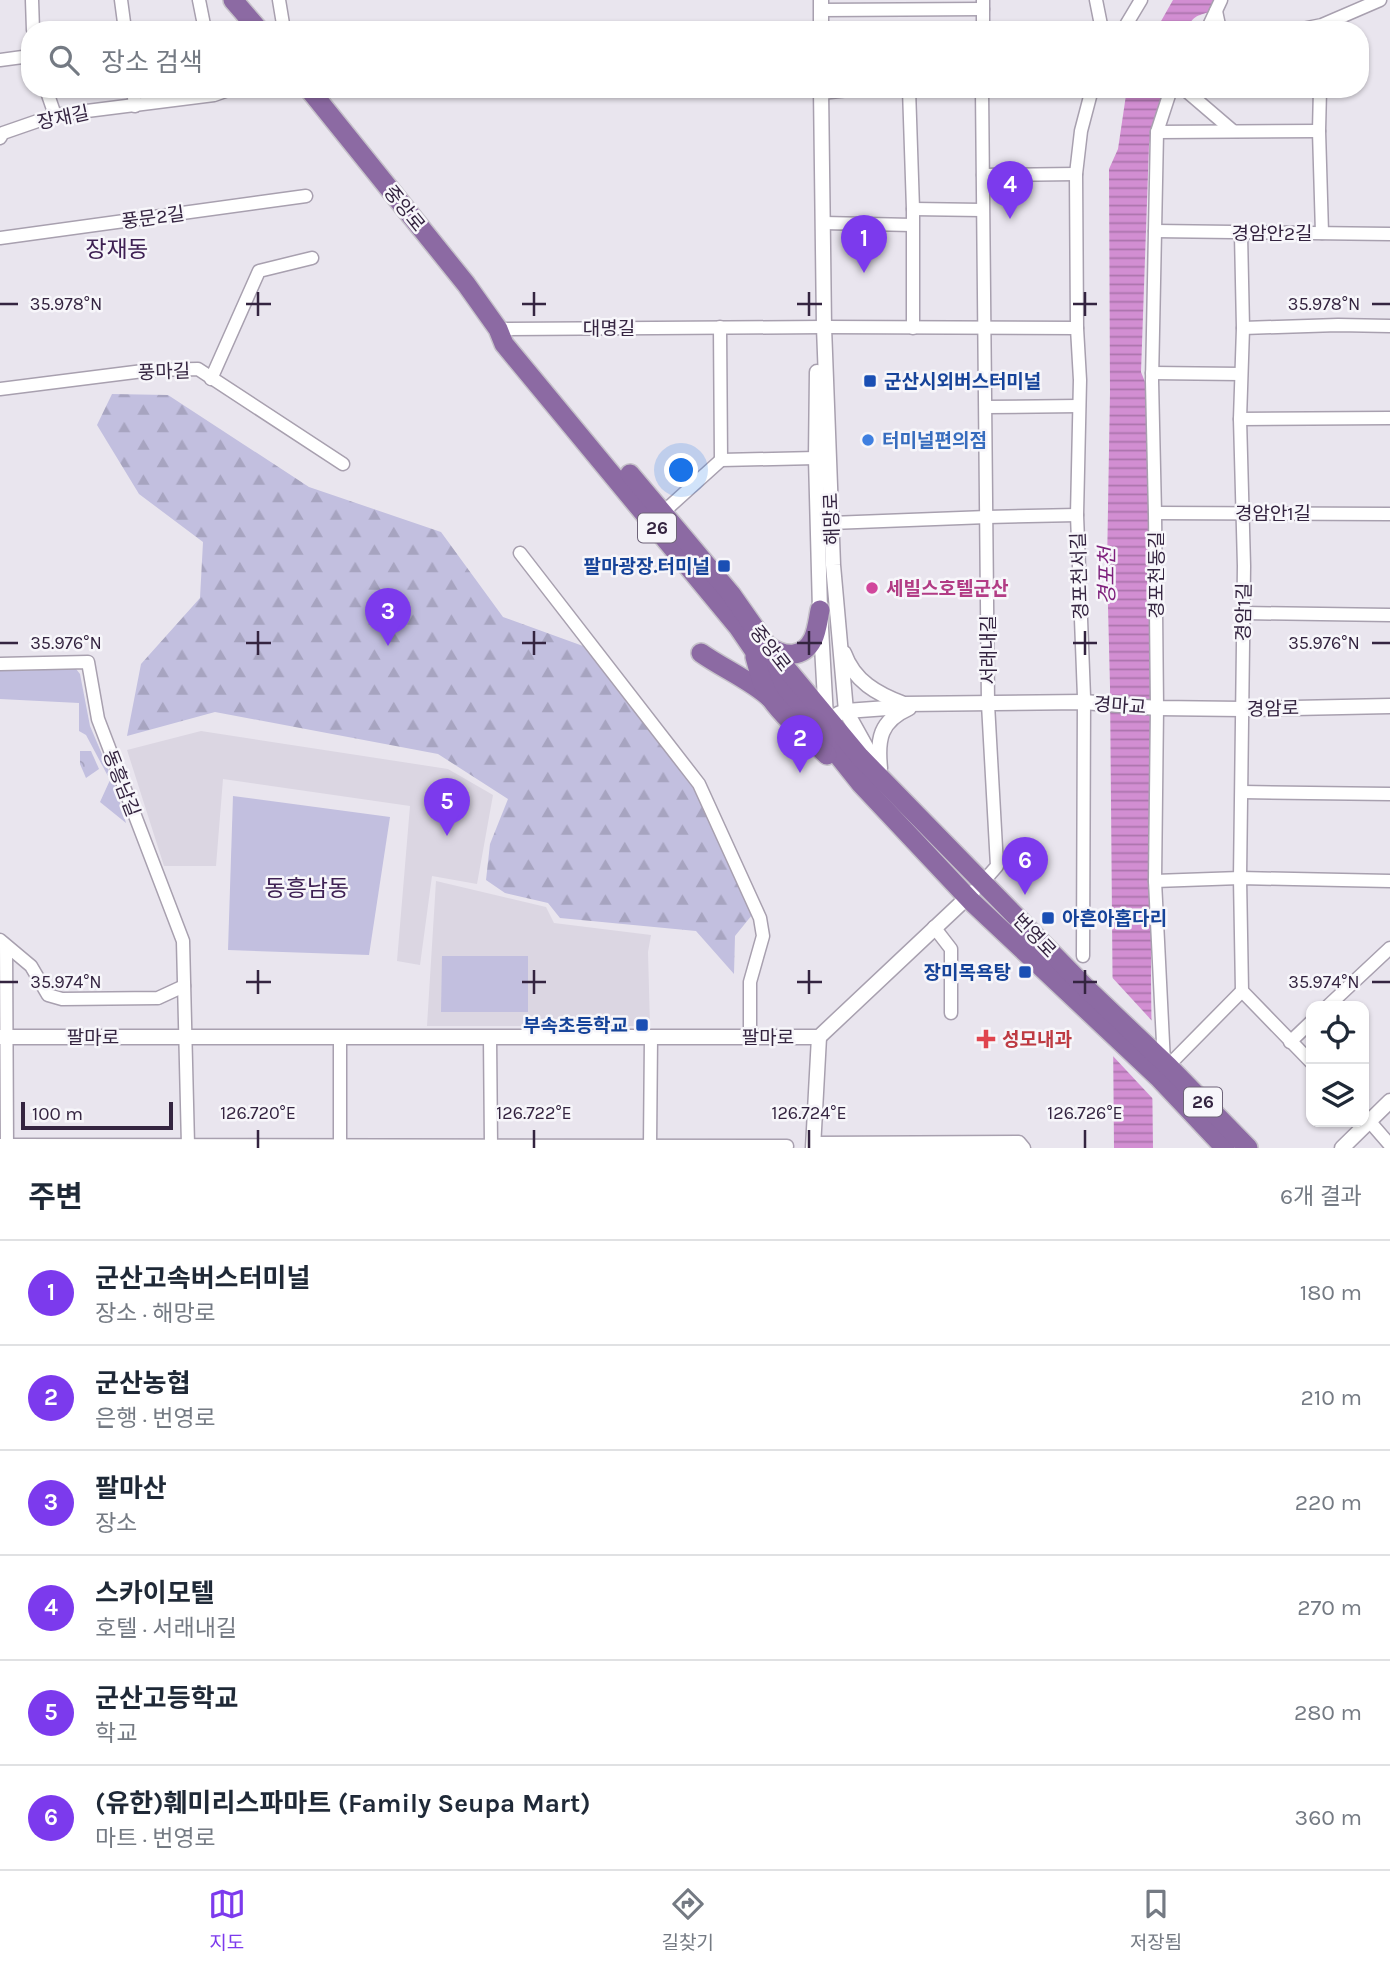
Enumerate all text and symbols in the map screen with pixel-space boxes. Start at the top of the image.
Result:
search box [21,21,1369,98]
icon: search [45,41,83,79]
text: 장소 검색 [101,47,203,78]
street label: 장재길 [35,102,91,134]
pin: 4 [987,161,1033,219]
street label: 중앙로 [379,181,429,236]
street label: 풍문2길 [120,203,186,233]
pin: 1 [841,215,887,273]
street label: 경암안2길 [1232,223,1312,245]
district label: 장재동 [85,236,149,263]
text: 35.978°N [30,293,102,315]
text: 35.978°N [1288,293,1360,315]
street label: 대명길 [583,318,635,340]
street label: 풍마길 [137,360,191,384]
place label: 군산시외버스터미널 [884,371,1041,393]
marker: 군산시외버스터미널 [862,373,878,389]
place label: 터미널편의점 [882,430,987,452]
marker: 터미널편의점 [860,432,876,448]
your location [664,453,698,487]
street label: 해망로 [820,492,844,546]
street label: 경암안1길 [1235,503,1311,525]
road number: 26 [638,514,676,542]
street label: 경포천동길 [1146,531,1168,619]
street label: 경포천서길 [1067,532,1093,620]
water label: 경포천 [1095,544,1119,605]
place label: 팔마광장.터미널 [584,556,710,578]
marker: 팔마광장.터미널 [716,558,732,574]
place label: 세빌스호텔군산 [886,578,1009,600]
marker: 세빌스호텔군산 [864,580,880,596]
street label: 경암1길 [1232,582,1256,642]
pin: 3 [365,588,411,646]
street label: 서래내길 [978,615,1000,685]
street label: 중앙로 [745,621,795,676]
text: 35.976°N [30,632,102,654]
text: 35.976°N [1288,632,1360,654]
street label: 경마교 [1093,693,1147,719]
street label: 경암로 [1247,698,1299,720]
pin: 2 [777,715,823,773]
street label: 동흥남길 [98,747,144,820]
pin: 5 [424,778,470,836]
pin: 6 [1002,837,1048,895]
district label: 동흥남동 [265,875,349,902]
place label: 아흔아홉다리 [1062,908,1167,930]
street label: 번영로 [1008,909,1060,962]
marker: 아흔아홉다리 [1040,910,1056,926]
place label: 장미목욕탕 [924,962,1011,984]
marker: 장미목욕탕 [1017,964,1033,980]
text: 35.974°N [30,971,102,993]
text: 35.974°N [1288,971,1360,993]
map controls [1306,1001,1369,1127]
button: locate [1306,1001,1369,1064]
place label: 부속초등학교 [523,1015,628,1037]
marker: 부속초등학교 [634,1017,650,1033]
street label: 팔마로 [67,1027,119,1049]
street label: 팔마로 [742,1027,794,1049]
marker: 성모내과 [976,1029,996,1049]
place label: 성모내과 [1002,1029,1072,1051]
button: layers [1306,1064,1369,1127]
road number: 26 [1184,1087,1222,1116]
scale bar [21,1099,173,1131]
text: 126.720°E [220,1102,296,1124]
text: 126.722°E [496,1102,572,1124]
text: 126.724°E [771,1102,847,1124]
text: 126.726°E [1047,1102,1123,1124]
text: 100 m [32,1103,83,1125]
text: 주변 [28,1179,83,1215]
text: 6개 결과 [1280,1183,1362,1210]
text: 군산고속버스터미널 [95,1263,310,1294]
text: 1 [47,1279,55,1306]
text: 180 m [1300,1279,1362,1306]
text: 장소 · 해망로 [95,1300,216,1327]
text: 군산농협 [95,1368,191,1399]
text: 2 [44,1384,58,1411]
text: 210 m [1300,1384,1362,1411]
text: 은행 · 번영로 [95,1405,216,1432]
text: 팔마산 [95,1473,167,1504]
text: 3 [44,1489,58,1516]
text: 220 m [1295,1489,1362,1516]
text: 장소 [95,1510,137,1537]
text: 스카이모텔 [95,1578,215,1609]
text: 4 [44,1594,58,1621]
text: 270 m [1297,1594,1362,1621]
text: 호텔 · 서래내길 [95,1615,237,1642]
text: 군산고등학교 [95,1683,239,1714]
text: 5 [44,1699,58,1726]
text: 280 m [1294,1699,1362,1726]
text: 학교 [95,1720,137,1747]
text: (유한)훼미리스파마트 (Family Seupa Mart) [95,1788,591,1819]
text: 6 [44,1804,58,1831]
text: 360 m [1295,1804,1362,1831]
text: 마트 · 번영로 [95,1825,216,1852]
tab: 지도 [208,1885,246,1954]
tab: 길찾기 [662,1885,714,1954]
tab: 저장됨 [1130,1885,1182,1954]

